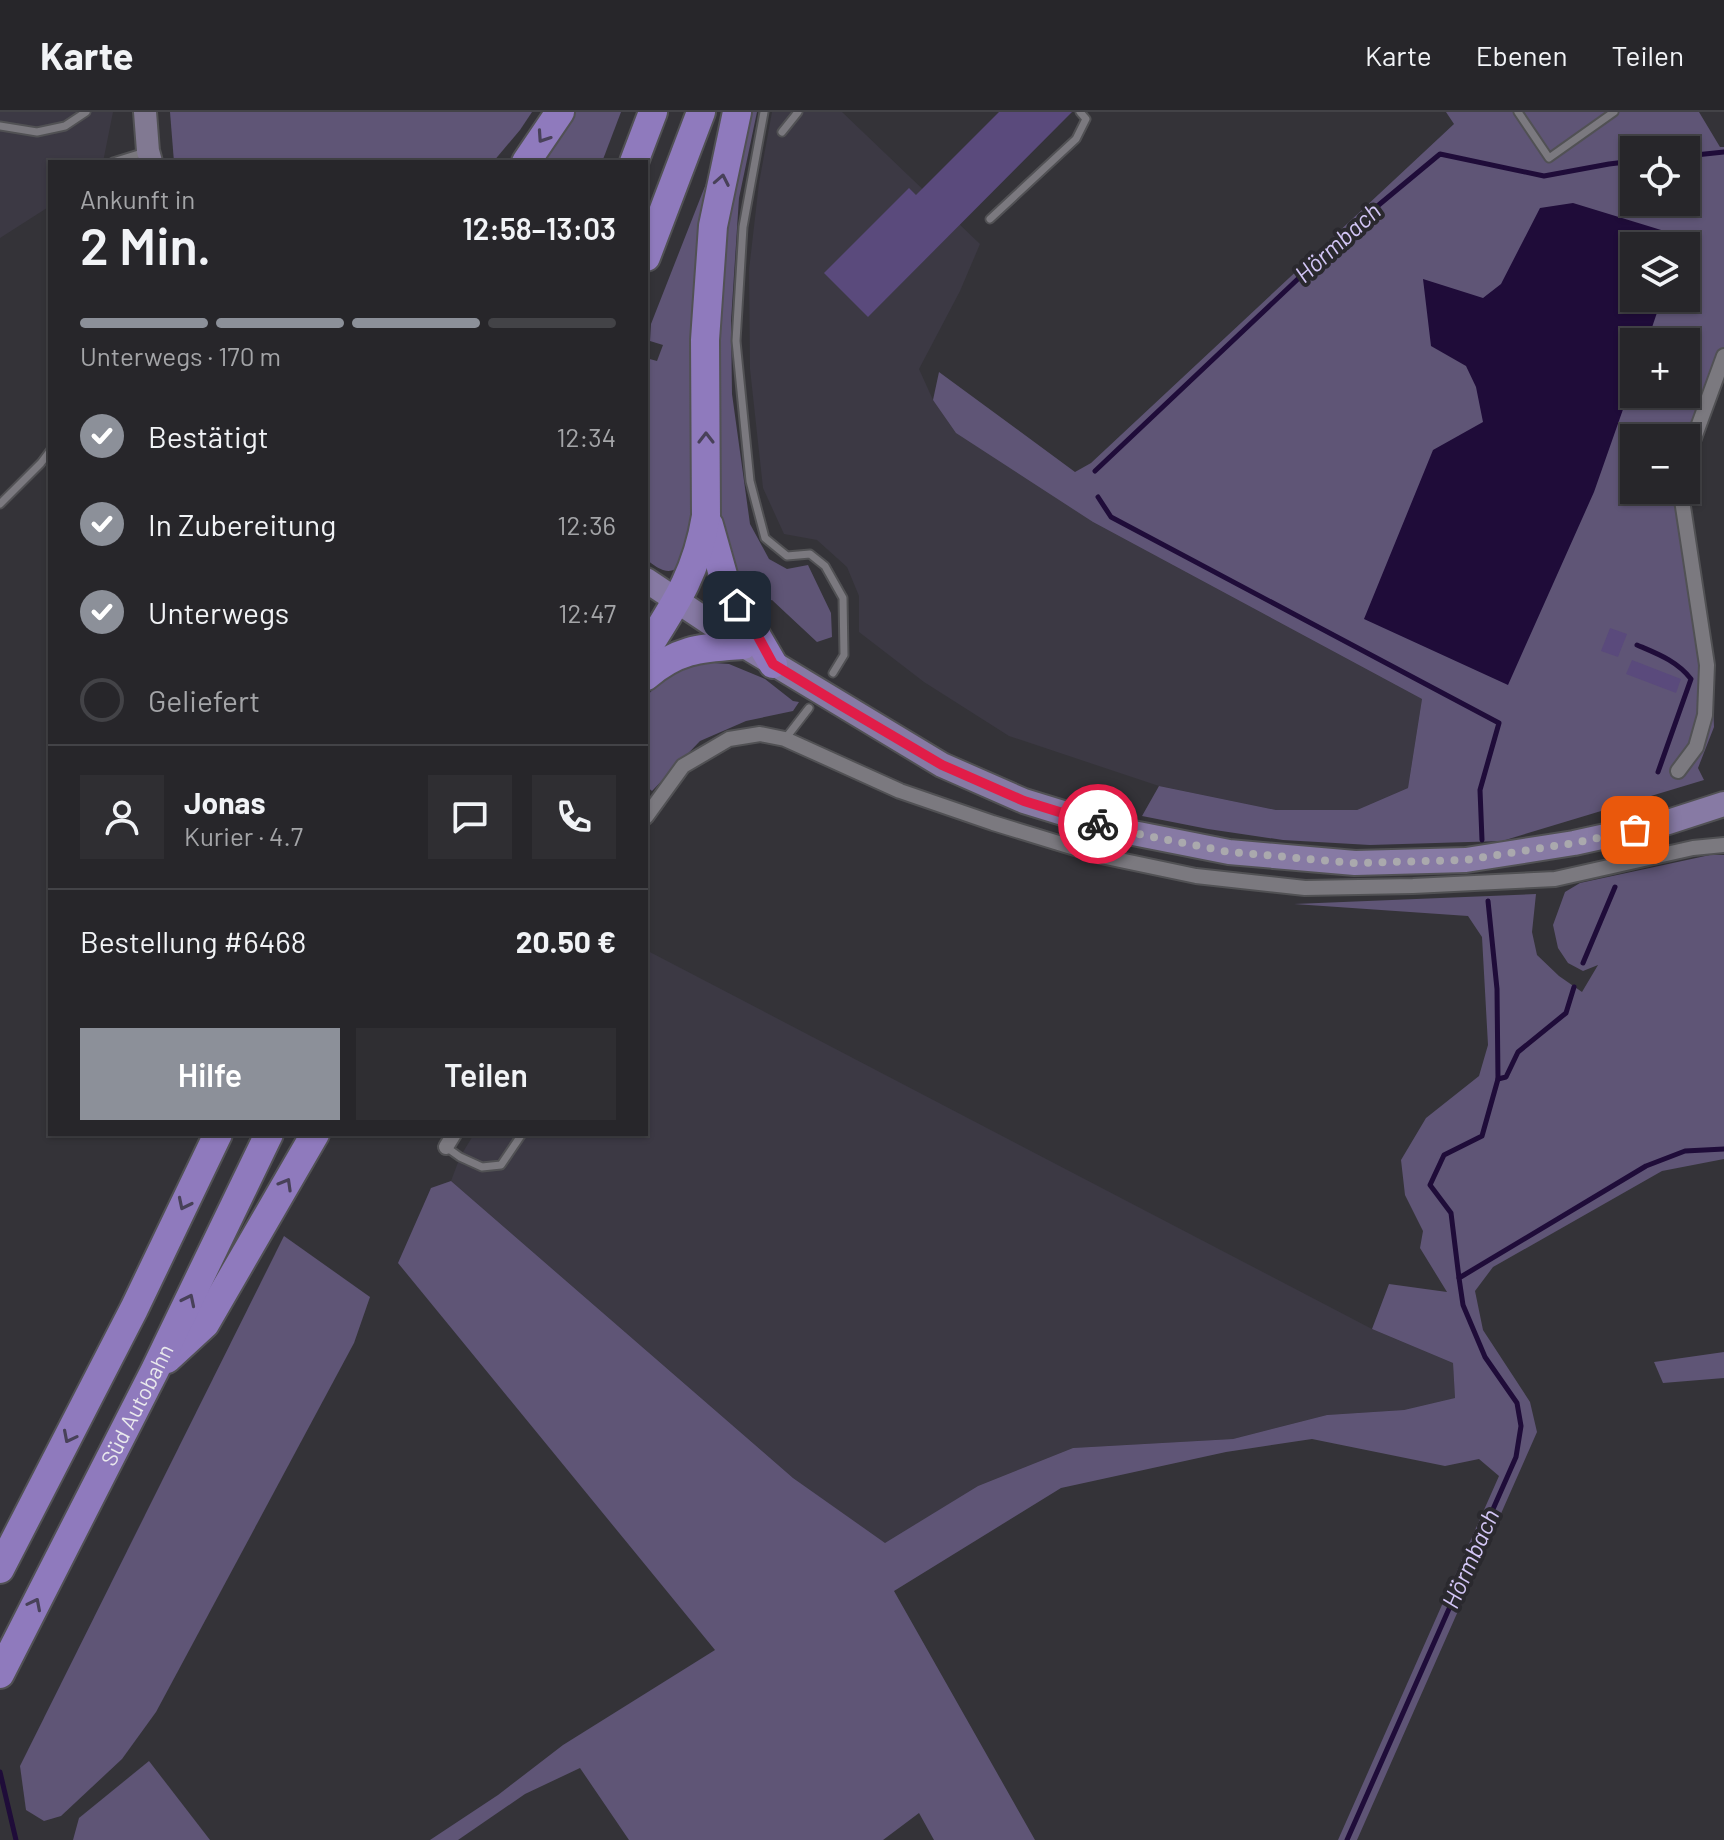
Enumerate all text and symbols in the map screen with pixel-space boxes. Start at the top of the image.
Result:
text: Karte [40,32,134,78]
text: Karte [1365,38,1432,72]
text: Ebenen [1476,38,1568,72]
text: Teilen [1612,38,1684,72]
one-way arrow [538,128,553,143]
map controls [1620,136,1700,504]
button: locate [1620,136,1700,216]
one-way arrow [713,173,730,187]
text: Ankunft in [80,183,195,214]
water label: Hörmbach [1288,196,1386,288]
text: 12:58–13:03 [462,210,616,246]
text: 2 Min. [80,213,211,275]
button: layers [1620,232,1700,312]
button: + [1620,328,1700,408]
text: Unterwegs · 170 m [80,340,281,371]
icon: check [80,414,124,458]
text: Bestätigt [148,418,269,454]
text: 12:34 [556,421,616,452]
button: − [1620,424,1700,504]
one-way arrow [697,431,715,444]
icon: check [80,502,124,546]
text: In Zubereitung [148,506,336,542]
text: 12:36 [557,509,616,540]
pin [703,571,771,639]
icon: home [715,583,759,627]
icon: check [80,590,124,634]
text: Unterwegs [148,594,289,630]
text: 12:47 [558,597,616,628]
text: Geliefert [148,682,260,718]
button: person [80,775,164,859]
button: chat [428,775,512,859]
button: phone [532,775,616,859]
text: Jonas [184,784,266,820]
courier [1058,784,1138,864]
pin [1601,796,1669,864]
icon: bike [1076,802,1120,846]
icon: bag [1613,808,1657,852]
text: Kurier · 4.7 [184,820,303,851]
text: Bestellung #6468 [80,923,306,959]
text: 20.50 € [516,923,616,959]
button: Hilfe [80,1028,340,1120]
button: Teilen [356,1028,616,1120]
one-way arrow [276,1178,292,1193]
one-way arrow [178,1196,194,1211]
one-way arrow [179,1294,195,1308]
street label: Süd Autobahn [95,1339,178,1470]
one-way arrow [63,1429,79,1444]
water label: Hörmbach [1435,1504,1504,1612]
one-way arrow [26,1598,41,1613]

